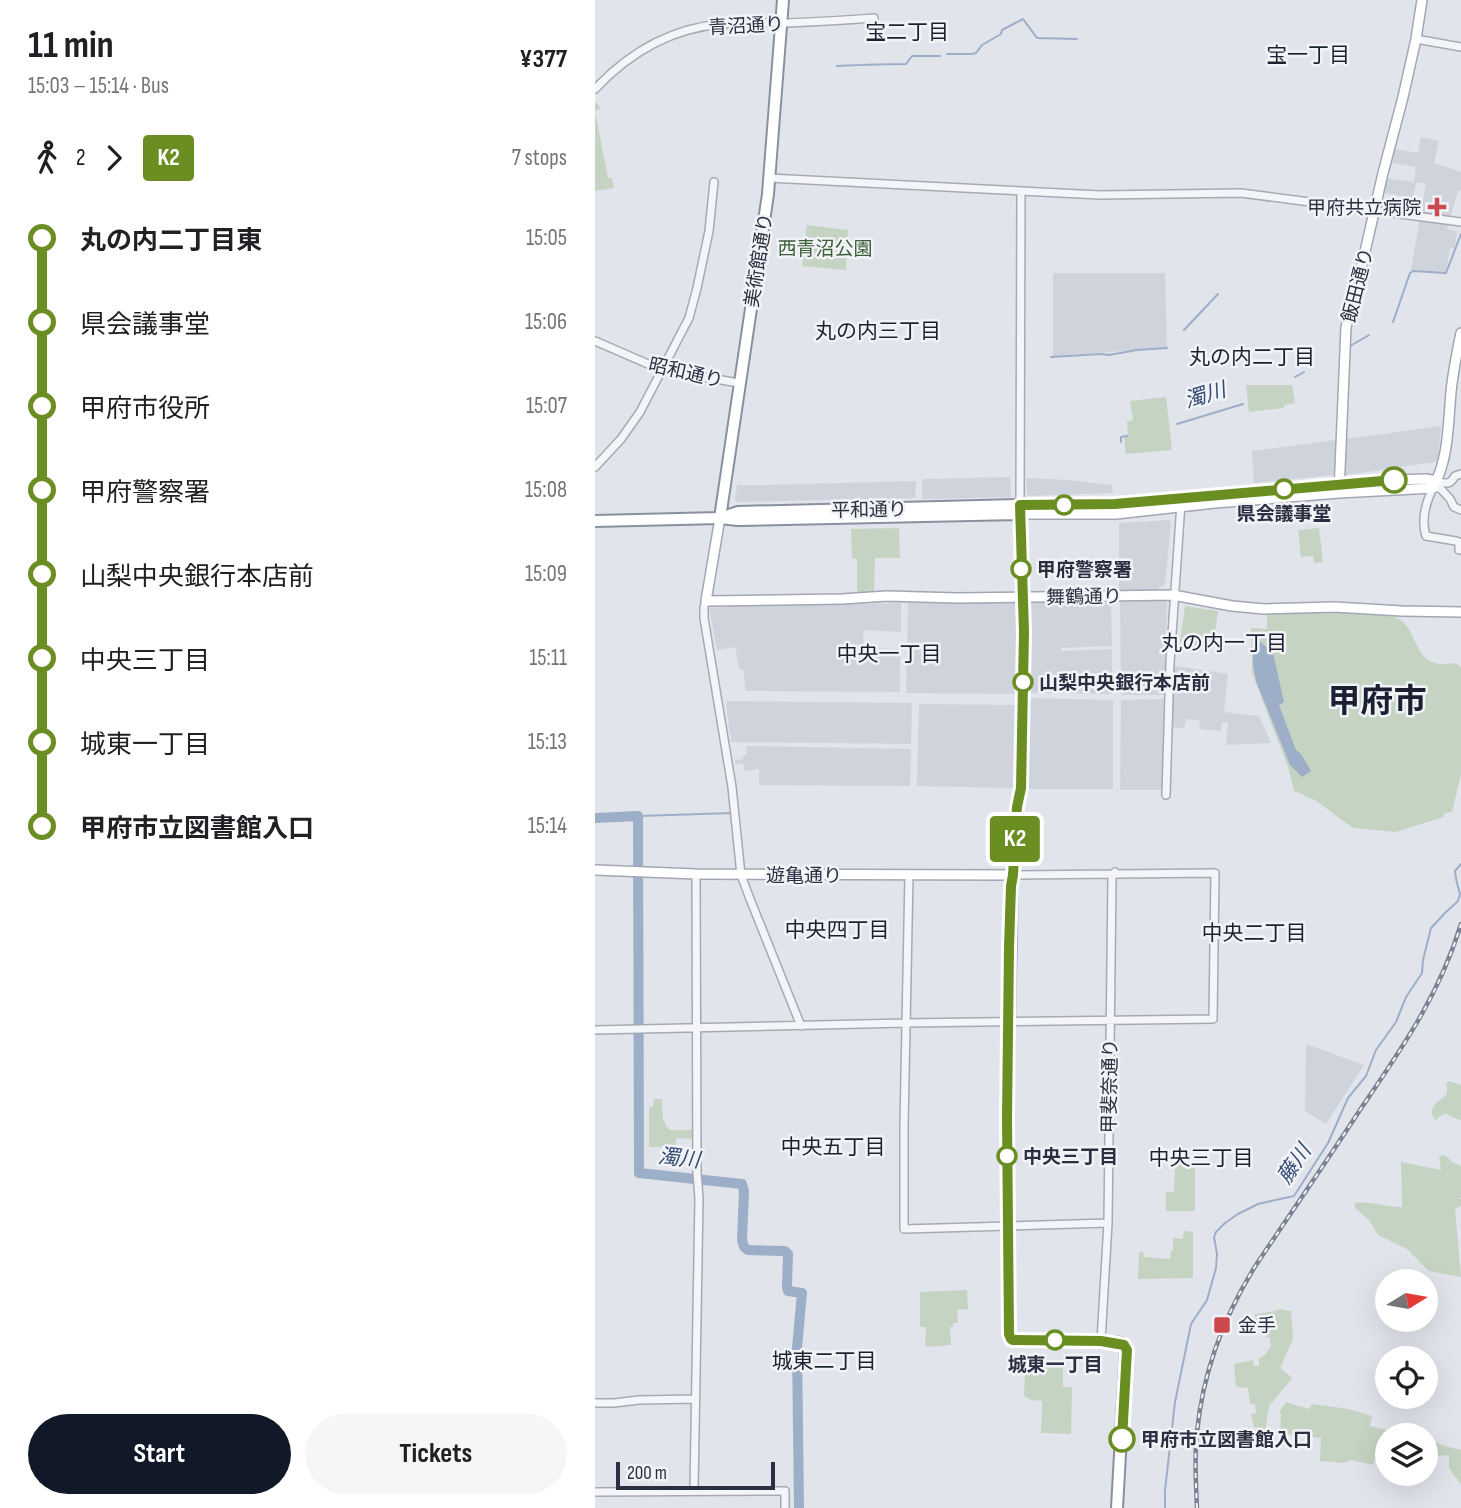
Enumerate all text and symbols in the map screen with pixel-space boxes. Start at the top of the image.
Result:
street label: 青沼通り [708,13,785,40]
district label: 宝二丁目 [865,20,949,45]
text: 11 min [28,23,114,68]
district label: 宝一丁目 [1266,43,1350,68]
text: ¥377 [519,44,567,75]
text: 15:03 – 15:14 · Bus [28,72,169,100]
icon: walk [28,139,66,177]
icon: forward [95,139,133,177]
text: K2 [157,143,180,172]
text: 2 [76,144,85,172]
text: 7 stops [512,144,567,172]
place label: 甲府共立病院 [1307,197,1421,220]
marker: 甲府共立病院 [1427,197,1447,217]
street label: 美術館通り [741,212,778,309]
text: 15:05 [526,224,567,252]
text: 丸の内二丁目東 [80,226,262,257]
park label: 西青沼公園 [777,238,873,261]
street label: 飯田通り [1338,246,1379,325]
text: 15:06 [525,308,567,336]
text: 県会議事堂 [80,310,210,341]
district label: 丸の内三丁目 [815,319,941,344]
district label: 丸の内二丁目 [1189,345,1315,370]
street label: 昭和通り [646,354,725,393]
water label: 濁川 [1181,377,1231,414]
text: 15:07 [526,392,567,420]
text: 甲府市役所 [80,394,210,425]
unlabelled marker [1381,467,1407,493]
text: 15:08 [525,476,567,504]
text: 甲府警察署 [80,478,210,509]
marker: 県会議事堂 [1274,479,1294,499]
unlabelled marker [1054,495,1074,515]
street label: 平和通り [831,498,907,523]
place label: 県会議事堂 [1236,503,1332,526]
marker: 甲府警察署 [1011,559,1031,579]
place label: 甲府警察署 [1037,559,1132,582]
text: 15:09 [525,560,567,588]
text: 山梨中央銀行本店前 [80,562,314,593]
street label: 舞鶴通り [1046,585,1122,610]
district label: 丸の内一丁目 [1161,631,1287,656]
district label: 中央一丁目 [837,642,942,667]
text: 15:11 [529,644,567,672]
text: 中央三丁目 [80,646,210,677]
marker: 山梨中央銀行本店前 [1013,672,1033,692]
place label: 山梨中央銀行本店前 [1039,672,1210,695]
district label: 甲府市 [1328,682,1427,722]
text: 15:13 [528,728,567,756]
text: 城東一丁目 [80,730,210,761]
text: 15:14 [528,812,567,840]
text: 甲府市立図書館入口 [80,814,314,845]
line badge: K2 [983,816,1047,862]
text: K2 [1004,824,1026,853]
street label: 遊亀通り [766,865,842,888]
district label: 中央四丁目 [785,918,890,943]
district label: 中央二丁目 [1202,921,1307,946]
street label: 甲斐奈通り [1098,1038,1123,1134]
district label: 中央五丁目 [781,1135,886,1160]
water label: 藤川 [1272,1138,1318,1189]
water label: 濁川 [657,1144,703,1173]
marker: 中央三丁目 [997,1146,1017,1166]
place label: 中央三丁目 [1023,1146,1118,1169]
district label: 中央三丁目 [1149,1146,1254,1171]
north arrow [1375,1269,1439,1332]
map controls [1375,1269,1438,1486]
marker: 金手 [1212,1315,1232,1335]
place label: 金手 [1238,1315,1276,1338]
marker: 城東一丁目 [1045,1330,1065,1350]
button: locate [1375,1346,1438,1409]
district label: 城東二丁目 [772,1349,877,1374]
place label: 城東一丁目 [1007,1354,1103,1377]
button: Start [28,1414,291,1494]
button: Tickets [305,1414,567,1494]
button: layers [1375,1423,1438,1486]
marker: 甲府市立図書館入口 [1109,1426,1135,1452]
place label: 甲府市立図書館入口 [1141,1429,1312,1452]
scale bar [616,1459,775,1491]
text: 200 m [627,1462,667,1485]

